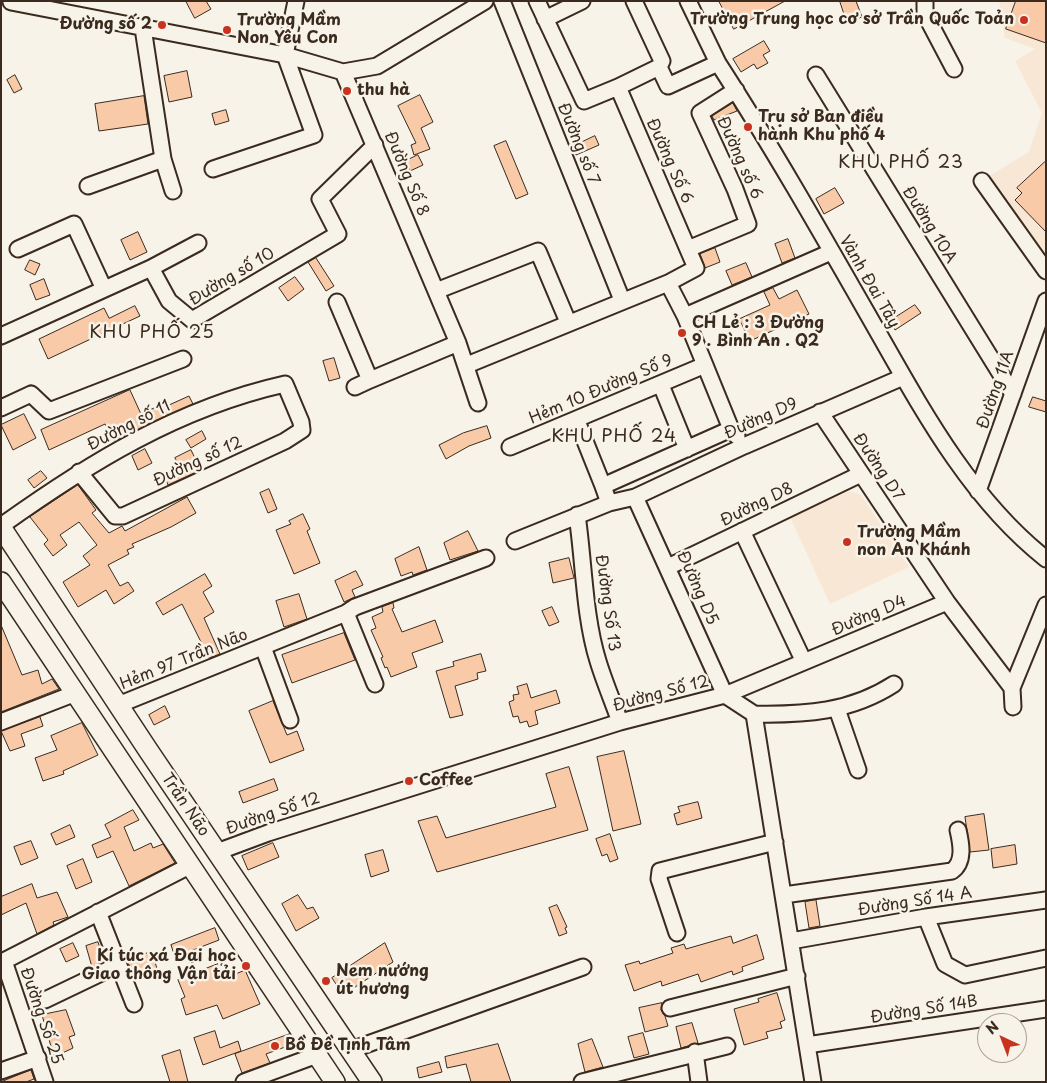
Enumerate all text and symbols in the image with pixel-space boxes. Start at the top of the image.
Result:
place label: Trường Trung học cơ sở Trần Quốc Toản [690,10,1014,30]
place label: Trường Mầm Non Yêu Con [237,11,341,49]
marker: Trường Trung học cơ sở Trần Quốc Toản [1018,14,1030,26]
place label: Đường số 2 [60,15,152,35]
marker: Đường số 2 [156,19,168,31]
marker: Trường Mầm Non Yêu Con [221,24,233,36]
place label: thu hà [357,81,410,101]
marker: thu hà [341,85,353,97]
street label: Đường số 7 [553,100,603,188]
place label: Trụ sở Ban điều hành Khu phố 4 [758,108,885,146]
street label: Đường số 6 [712,114,766,202]
street label: Đường Số 6 [642,115,696,207]
marker: Trụ sở Ban điều hành Khu phố 4 [742,121,754,133]
street label: Đường Số 8 [380,129,432,219]
district label: KHU PHỐ 23 [837,152,965,174]
street label: Đường 10A [898,183,960,267]
street label: Vành Đai Tây [835,232,903,332]
street label: Đường số 10 [186,244,278,310]
place label: CH Lẻ : 3 Đường 9 . Bình An . Q2 [692,314,824,352]
district label: KHU PHỐ 25 [88,322,216,344]
marker: CH Lẻ : 3 Đường 9 . Bình An . Q2 [676,327,688,339]
street label: Đường 11A [974,348,1018,432]
street label: Hẻm 10 Đường Số 9 [526,351,676,429]
street label: Đường D9 [721,394,801,444]
street label: Đường số 11 [84,397,174,455]
district label: KHU PHỐ 24 [550,426,678,448]
street label: Đường D7 [848,430,908,504]
street label: Đường số 12 [150,433,246,491]
street label: Đường D8 [717,479,797,531]
place label: Trường Mầm non An Khánh [857,523,971,561]
marker: Trường Mầm non An Khánh [841,536,853,548]
street label: Đường D5 [672,548,722,628]
street label: Đường Số 13 [591,553,623,653]
street label: Đường D4 [829,592,909,640]
street label: Hẻm 97 Trần Não [117,626,251,694]
street label: Đường Số 12 [611,672,711,716]
street label: Trần Não [157,770,213,840]
place label: Coffee [419,771,473,791]
marker: Coffee [403,775,415,787]
street label: Đường Số 12 [223,789,323,839]
street label: Đường Số 14 A [857,884,973,920]
place label: Kí túc xá Đại học Giao thông Vận tải [82,947,236,985]
marker: Kí túc xá Đại học Giao thông Vận tải [240,960,252,972]
place label: Nem nướng út hương [336,962,429,1000]
street label: Đường Số 25 [15,965,67,1067]
marker: Nem nướng út hương [320,975,332,987]
street label: Đường Số 14B [869,992,979,1028]
north arrow [977,1013,1027,1063]
text: N [981,1016,1003,1039]
place label: Bồ Đề Tịnh Tâm [285,1036,411,1056]
marker: Bồ Đề Tịnh Tâm [269,1040,281,1052]

